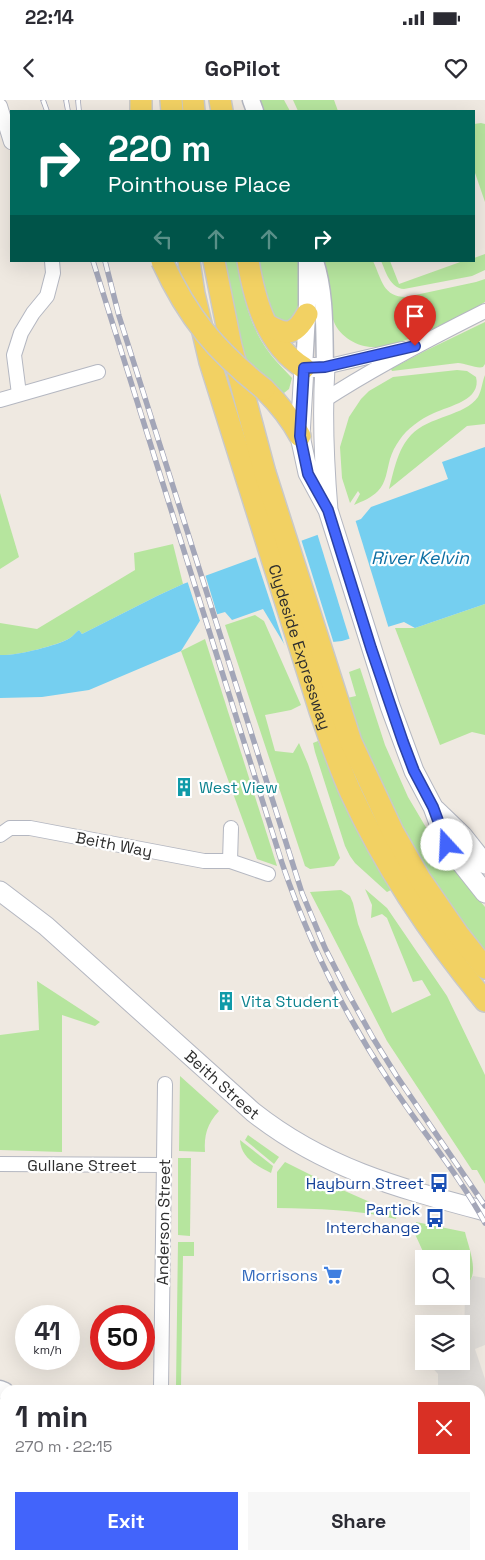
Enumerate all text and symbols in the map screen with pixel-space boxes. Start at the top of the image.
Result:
text: 22:14 [25,5,74,30]
icon: back [15,54,43,82]
text: GoPilot [204,54,281,82]
icon: heart [442,54,470,82]
text: 220 m [108,127,211,171]
icon: right [25,130,90,195]
text: Pointhouse Place [108,170,291,198]
icon: left [149,225,177,253]
icon: ahead [202,225,230,253]
icon: ahead [255,225,283,253]
icon: right [308,225,336,253]
pin [394,295,436,346]
icon: arrive [401,302,429,330]
water label: River Kelvin [371,546,470,569]
street label: Clydeside Expressway [263,562,336,733]
building icon: West View [173,776,195,798]
place label: West View [199,777,278,798]
position arrow [420,818,472,870]
street label: Beith Way [74,827,154,862]
building icon: Vita Student [215,990,237,1012]
place label: Vita Student [241,991,339,1012]
street label: Beith Street [180,1046,264,1124]
street label: Gullane Street [27,1155,137,1176]
street label: Anderson Street [152,1158,175,1286]
bus stop icon: Hayburn Street [428,1172,450,1194]
place label: Hayburn Street [306,1173,424,1194]
place label: Partick Interchange [326,1199,420,1238]
bus stop icon: Partick Interchange [424,1207,446,1229]
map controls [415,1250,470,1370]
button: search [415,1250,470,1305]
supermarket icon: Morrisons [322,1264,344,1286]
place label: Morrisons [242,1265,318,1286]
speed limit sign: 50 [90,1305,155,1370]
text: 41 [34,1315,61,1347]
button: layers [415,1315,470,1370]
text: km/h [33,1342,62,1358]
text: 1 min [15,1397,88,1436]
button: close [418,1402,470,1454]
text: 270 m · 22:15 [15,1436,112,1457]
button: Exit [15,1492,238,1550]
button: Share [248,1492,470,1550]

